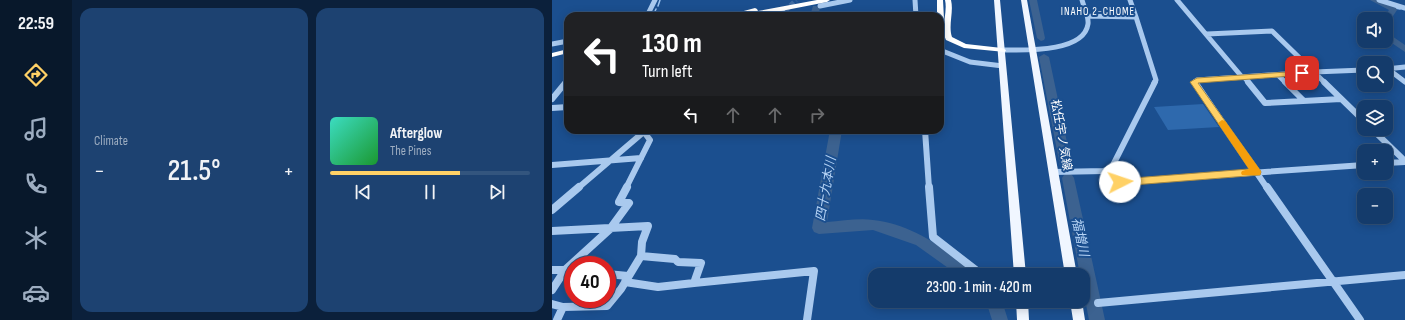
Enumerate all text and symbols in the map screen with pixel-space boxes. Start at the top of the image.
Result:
district label: INAHO 2-CHOME [1061,5,1135,18]
map controls [1357,12,1393,224]
button: sound [1357,12,1393,48]
text: 22:59 [18,13,54,34]
text: 130 m [642,27,702,60]
icon: left [576,28,628,80]
pin [1285,56,1319,90]
button: search [1357,56,1393,92]
icon: directions [22,61,50,89]
text: Turn left [642,61,693,82]
icon: arrive [1291,62,1313,84]
street label: 松任宇ノ気線 [1047,98,1075,172]
button: layers [1357,100,1393,136]
icon: left [680,104,702,126]
icon: ahead [722,104,744,126]
icon: ahead [764,104,786,126]
icon: right [806,104,828,126]
icon: music [22,115,50,143]
text: Afterglow [390,124,442,143]
text: Climate [94,133,128,149]
text: The Pines [390,143,431,159]
button: + [1357,144,1393,180]
text: 21.5° [167,153,221,189]
water label: 四十九本川 [812,154,840,222]
text: − [94,158,105,185]
text: + [283,158,294,185]
position arrow [1099,161,1141,203]
icon: phone [22,170,50,198]
icon: previous [352,181,374,203]
icon: pause [419,181,441,203]
icon: next [486,181,508,203]
button: − [1357,188,1393,224]
water label: 福増川 [1068,216,1092,260]
icon: climate [22,224,50,252]
speed limit sign: 40 [564,256,616,308]
text: 23:00 · 1 min · 420 m [926,278,1032,297]
icon: car [22,279,50,307]

